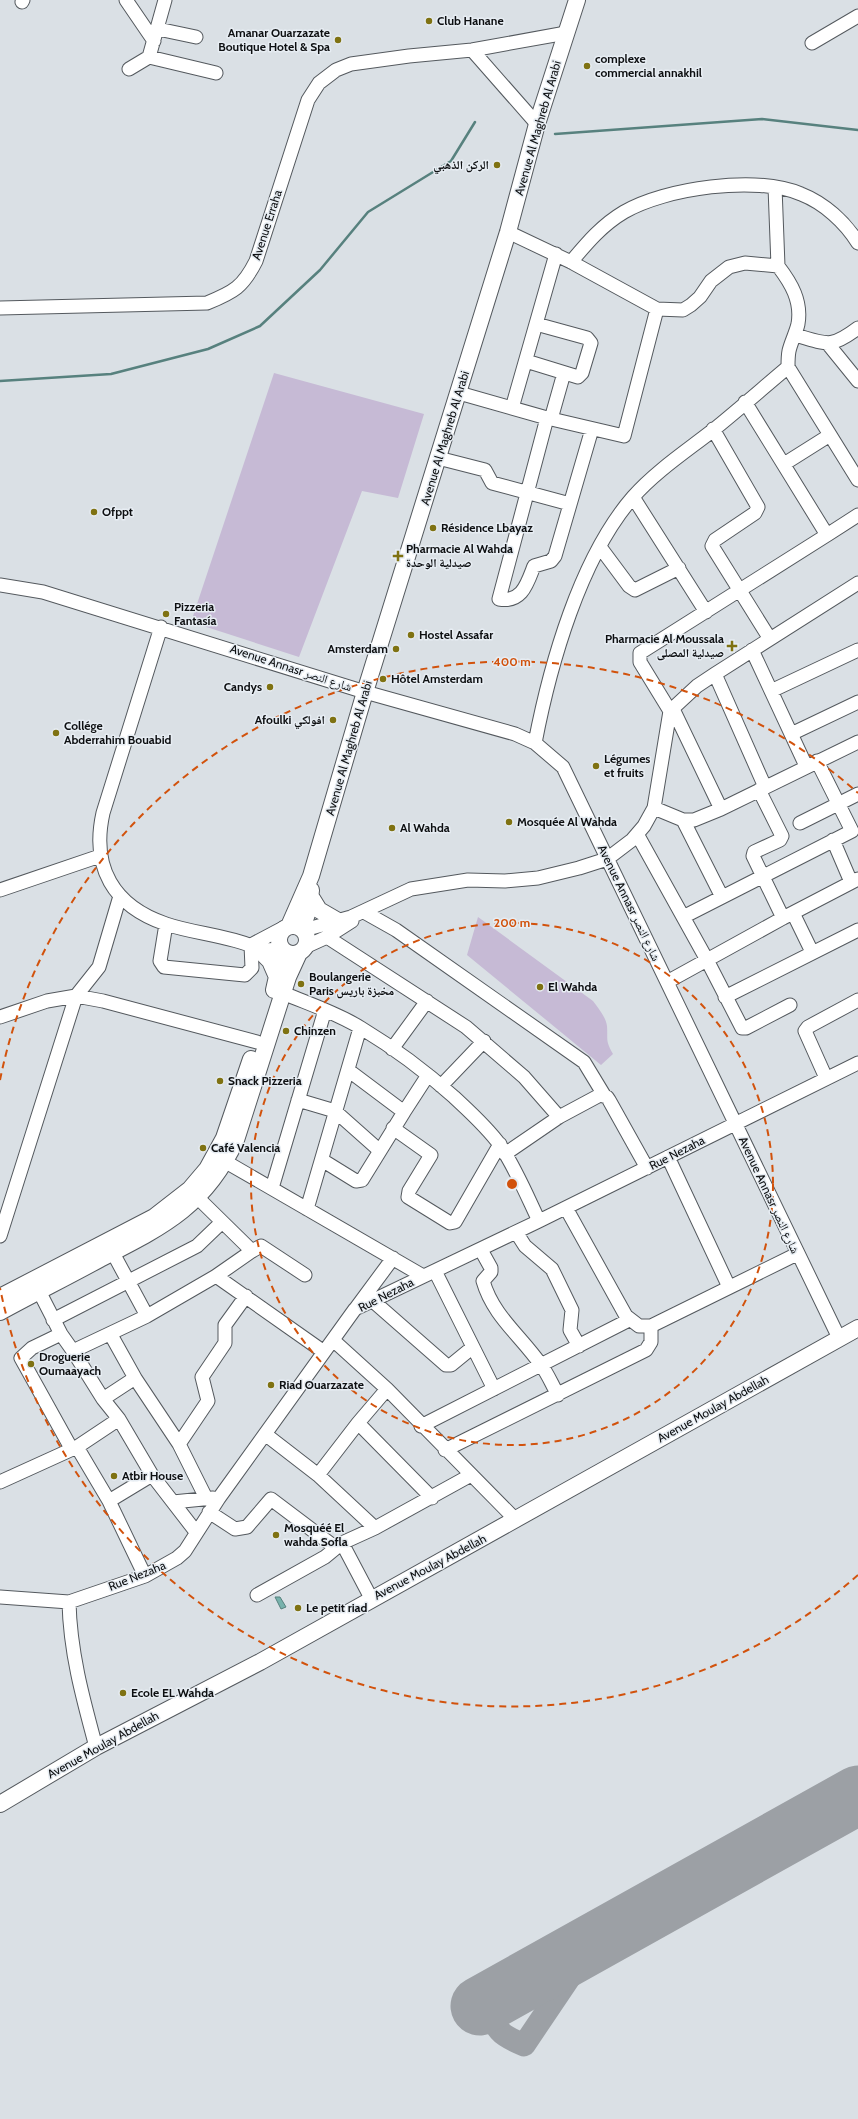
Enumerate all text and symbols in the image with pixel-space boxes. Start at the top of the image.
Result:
place label: Club Hanane [437,13,504,28]
marker: Club Hanane [424,16,434,26]
place label: Amanar Ouarzazate Boutique Hotel & Spa [218,25,330,54]
marker: Amanar Ouarzazate Boutique Hotel & Spa [333,35,343,45]
place label: complexe commercial annakhil [595,51,702,80]
street label: Avenue Al Maghreb Al Arabi [511,59,564,197]
marker: complexe commercial annakhil [582,61,592,71]
place label: الركن الذهبي [433,157,489,175]
marker: الركن الذهبي [492,160,502,170]
street label: Avenue Erraha [248,188,285,262]
street label: Avenue Al Maghreb Al Arabi [417,369,472,507]
place label: Ofppt [102,504,133,519]
marker: Ofppt [89,507,99,517]
place label: Résidence Lbayaz [441,520,533,535]
marker: Résidence Lbayaz [428,523,438,533]
place label: Pharmacie Al Wahda صيدلية الوحدة [406,541,513,570]
marker: Pharmacie Al Wahda صيدلية الوحدة [393,551,403,561]
place label: Pizzeria Fantasía [174,599,216,628]
marker: Pizzeria Fantasía [161,609,171,619]
place label: Hostel Assafar [419,627,493,642]
marker: Hostel Assafar [406,630,416,640]
place label: Pharmacie Al Moussala صيدلية المصلى [605,631,724,661]
street label: Avenue Annasr شارع النصر [228,641,354,695]
place label: Amsterdam [328,641,388,656]
marker: Pharmacie Al Moussala صيدلية المصلى [727,641,737,651]
marker: Amsterdam [391,644,401,654]
text: 400 m [493,654,531,669]
place label: Hôtel Amsterdam [391,671,483,686]
marker: Hôtel Amsterdam [378,674,388,684]
place label: Candys [224,679,262,694]
street label: Avenue Al Maghreb Al Arabi [322,679,375,817]
marker: Candys [265,682,275,692]
place label: Afoulki افولكي [255,712,325,730]
marker: Afoulki افولكي [328,715,338,725]
place label: Collége Abderrahim Bouabid [64,718,172,747]
marker: Collége Abderrahim Bouabid [51,728,61,738]
place label: Légumes et fruits [604,751,650,780]
marker: Légumes et fruits [591,761,601,771]
place label: Mosquée Al Wahda [517,814,617,829]
marker: Mosquée Al Wahda [504,817,514,827]
place label: Al Wahda [400,820,450,835]
marker: Al Wahda [387,823,397,833]
street label: Avenue Annasr شارع النصر [594,842,664,964]
text: 200 m [494,915,530,930]
place label: Boulangerie Paris مخبزة باريس [309,969,394,999]
marker: Boulangerie Paris مخبزة باريس [296,979,306,989]
place label: El Wahda [548,979,597,994]
marker: El Wahda [535,982,545,992]
place label: Chinzen [294,1023,336,1038]
marker: Chinzen [281,1026,291,1036]
place label: Snack Pizzeria [228,1073,302,1088]
marker: Snack Pizzeria [215,1076,225,1086]
street label: Rue Nezaha [646,1132,707,1173]
street label: Avenue Annasr شارع النصر [735,1134,803,1256]
place label: Café Valencia [211,1140,280,1155]
marker: Café Valencia [198,1143,208,1153]
centre of rings [505,1177,519,1191]
street label: Rue Nezaha [355,1274,416,1315]
place label: Droguerie Oumaayach [39,1349,101,1378]
marker: Droguerie Oumaayach [26,1359,36,1369]
street label: Avenue Moulay Abdellah [654,1372,771,1445]
place label: Riad Ouarzazate [279,1377,364,1392]
marker: Riad Ouarzazate [266,1380,276,1390]
place label: Atbir House [122,1468,183,1483]
marker: Atbir House [109,1471,119,1481]
place label: Mosquéé El wahda Sofla [284,1520,348,1549]
marker: Mosquéé El wahda Sofla [271,1530,281,1540]
street label: Avenue Moulay Abdellah [371,1531,489,1603]
street label: Rue Nezaha [106,1557,168,1594]
place label: Le petit riad [306,1600,368,1615]
marker: Le petit riad [293,1603,303,1613]
place label: Ecole EL Wahda [131,1685,214,1700]
marker: Ecole EL Wahda [118,1688,128,1698]
street label: Avenue Moulay Abdellah [44,1708,161,1781]

